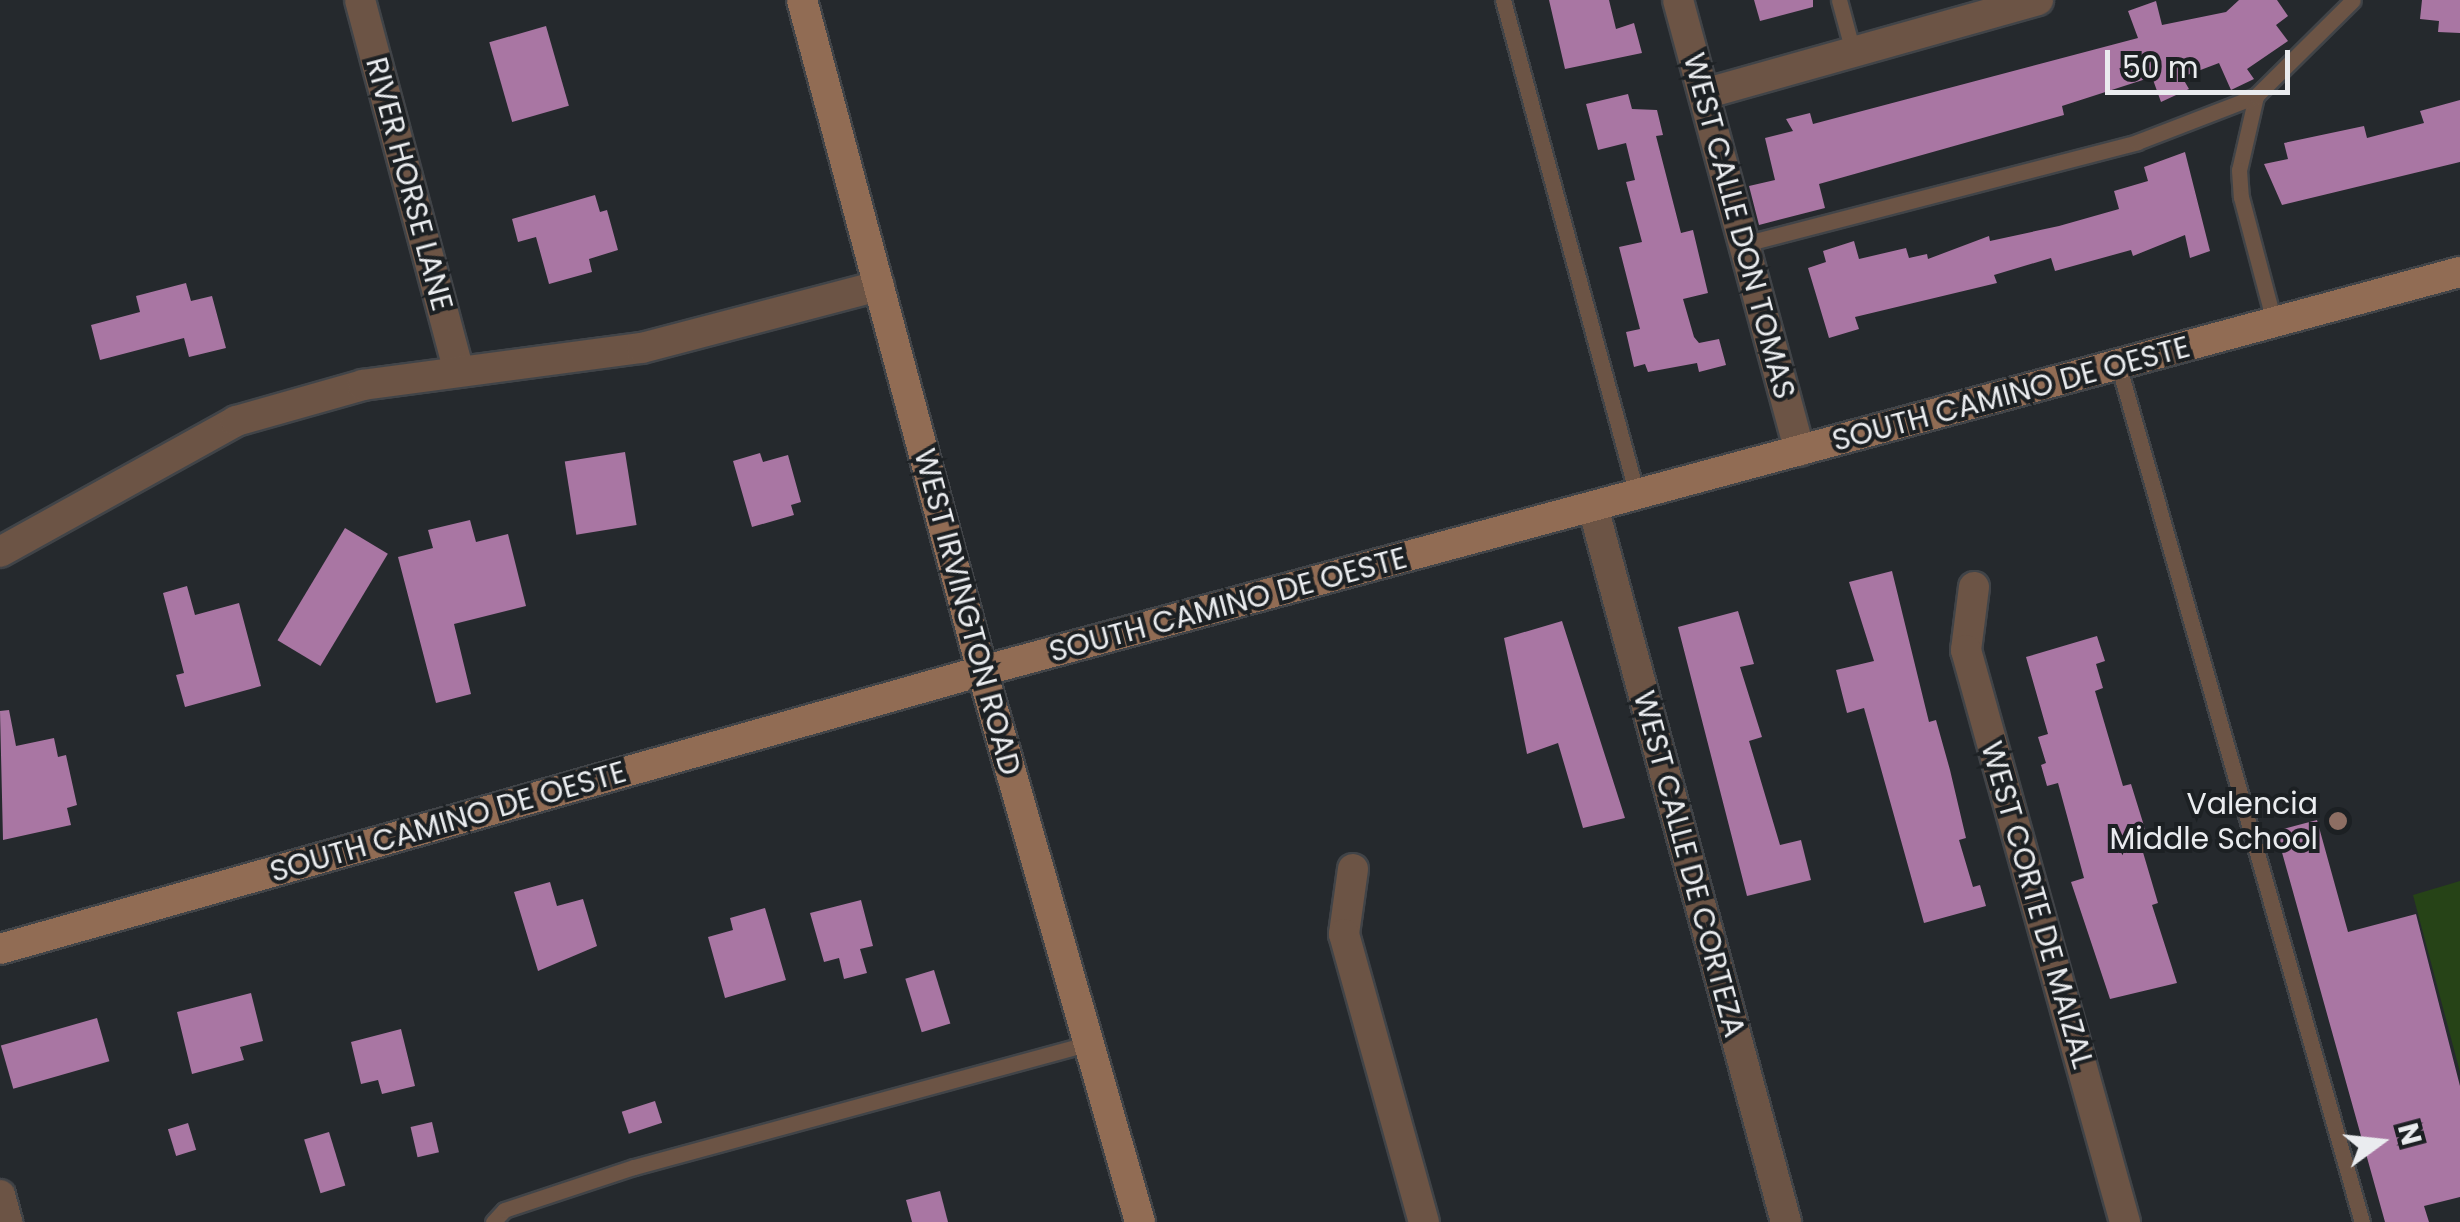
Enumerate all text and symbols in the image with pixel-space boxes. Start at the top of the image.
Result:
scale bar [2110,30,2295,92]
text: 50 m [2122,46,2199,89]
street label: WEST CALLE DON TOMAS [1675,49,1803,403]
street label: RIVER HORSE LANE [358,53,460,315]
street label: SOUTH CAMINO DE OESTE [1828,329,2194,459]
street label: WEST IRVINGTON ROAD [906,445,1028,779]
street label: SOUTH CAMINO DE OESTE [1045,540,1411,670]
street label: WEST CALLE DE CORTEZA [1625,687,1753,1041]
street label: WEST CORTE DE MAIZAL [1973,737,2101,1073]
street label: SOUTH CAMINO DE OESTE [266,754,630,890]
place label: Valencia Middle School [2109,786,2318,856]
marker: Valencia Middle School [2327,810,2349,832]
north arrow [2330,1092,2430,1192]
text: N [2388,1119,2431,1149]

